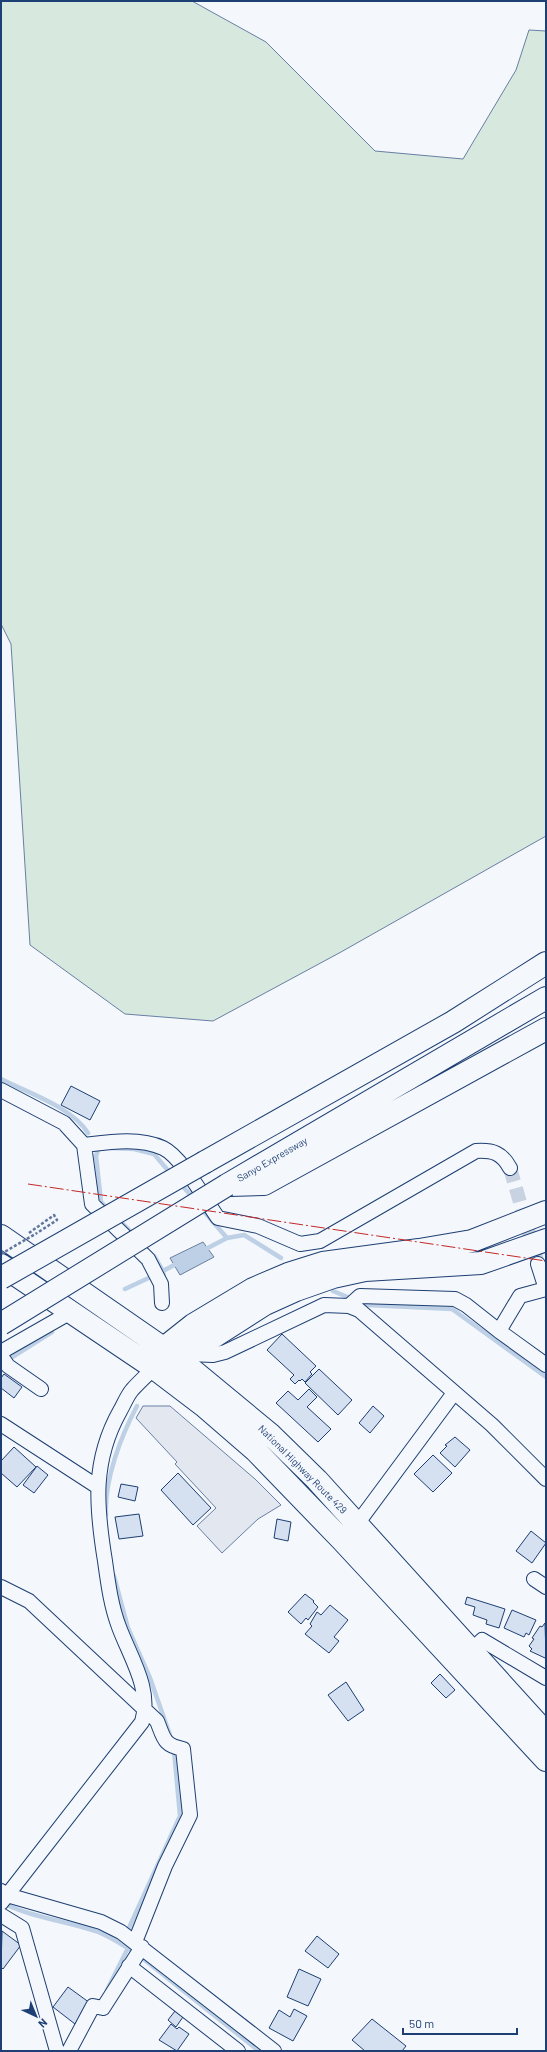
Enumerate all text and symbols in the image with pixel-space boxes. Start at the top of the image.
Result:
street label: Sanyo Expressway [235,1134,310,1184]
street label: National Highway Route 429 [256,1422,350,1516]
north arrow [16,1996,56,2036]
scale bar [403,2010,517,2036]
text: N [36,2016,50,2031]
text: 50 m [409,2016,434,2030]

